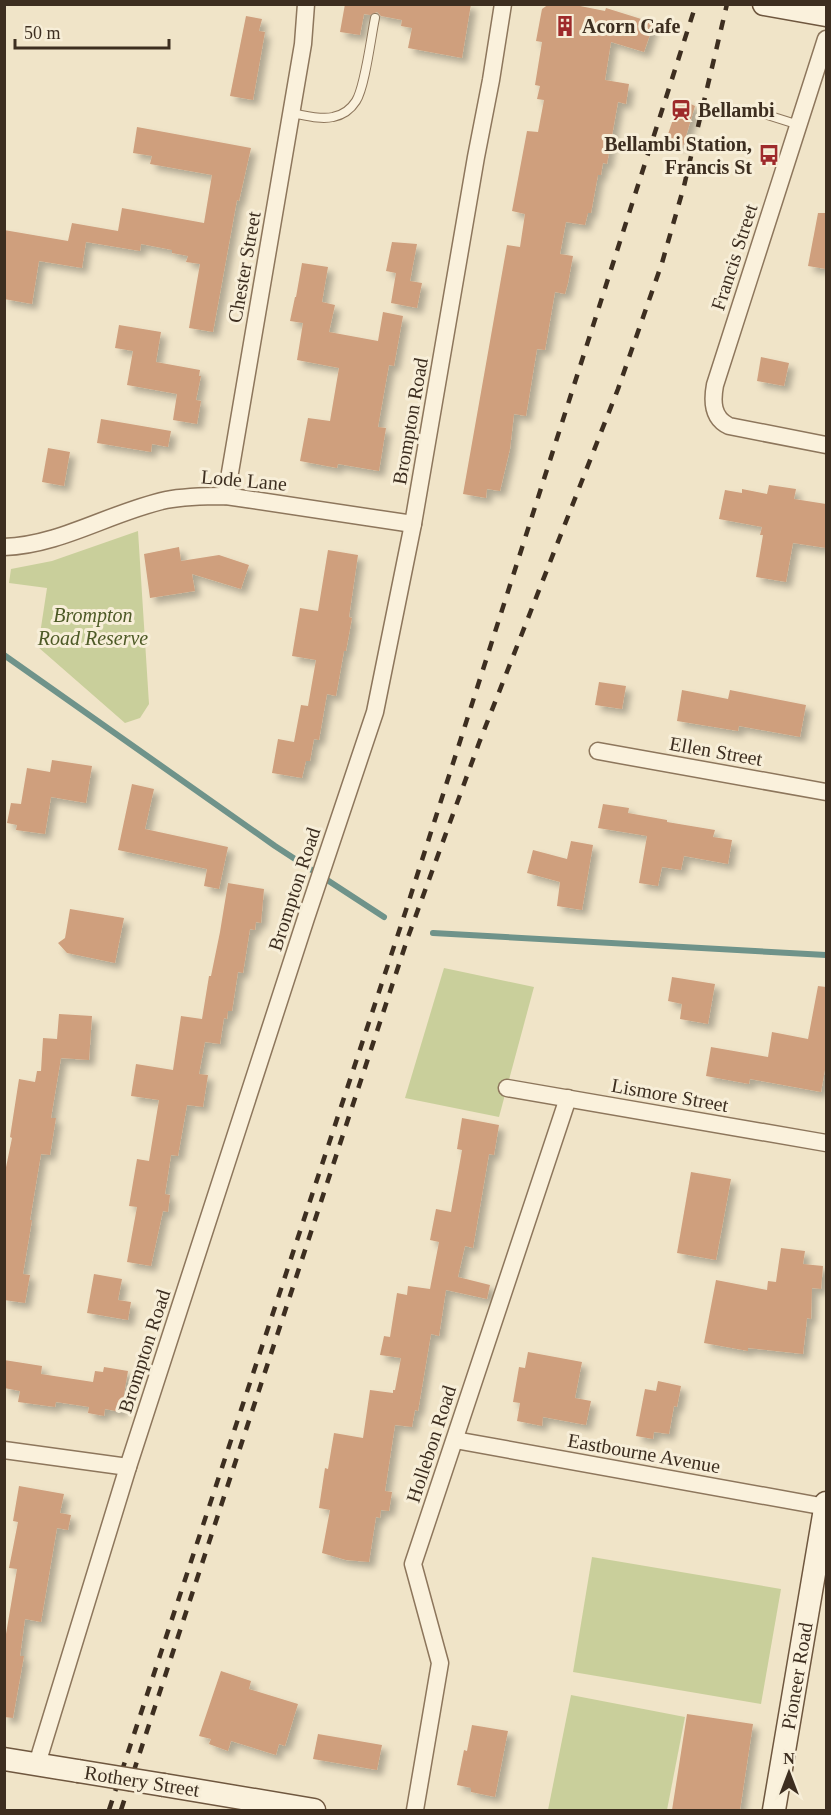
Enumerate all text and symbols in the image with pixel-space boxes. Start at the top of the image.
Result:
scale bar [15,12,170,50]
building icon: Acorn Cafe [553,14,577,38]
place label: Acorn Cafe [582,15,680,37]
text: 50 m [24,23,61,43]
station icon: Bellambi [669,98,693,122]
place label: Bellambi [698,99,775,121]
place label: Bellambi Station, Francis St [604,133,752,178]
bus stop icon: Bellambi Station, Francis St [757,143,781,167]
street label: Francis Street [706,201,762,313]
street label: Chester Street [223,209,265,324]
street label: Brompton Road [388,356,433,486]
street label: Lode Lane [200,465,288,495]
park label: Brompton Road Reserve [37,604,148,649]
street label: Ellen Street [668,732,765,770]
street label: Brompton Road [264,825,325,954]
street label: Lismore Street [610,1074,731,1116]
street label: Brompton Road [114,1287,175,1416]
street label: Hollebon Road [402,1383,460,1505]
street label: Eastbourne Avenue [566,1429,722,1477]
street label: Pioneer Road [777,1621,817,1731]
north arrow [759,1743,819,1803]
text: N [783,1750,795,1767]
street label: Rothery Street [83,1761,201,1802]

